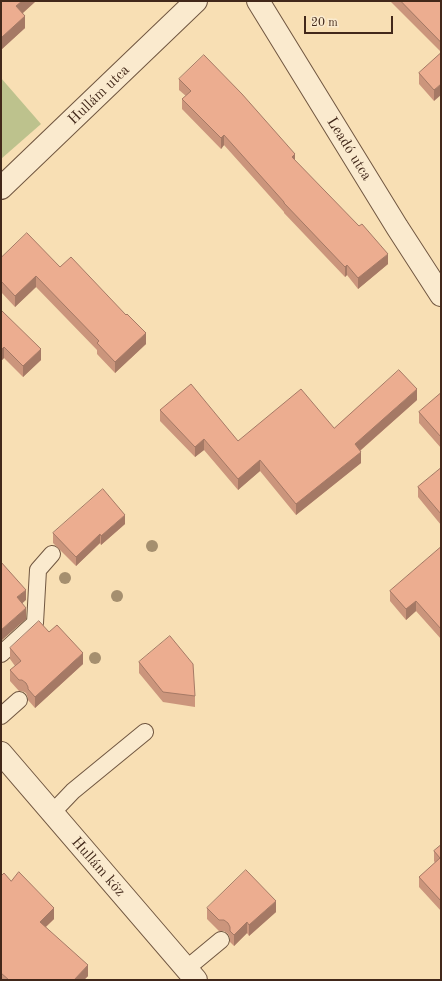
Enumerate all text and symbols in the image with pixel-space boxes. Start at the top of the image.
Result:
scale bar [306,8,395,34]
text: 20 m [311,17,338,29]
street label: Hullám utca [64,61,134,129]
street label: Leadó utca [323,114,375,184]
street label: Hullám köz [67,833,129,901]

